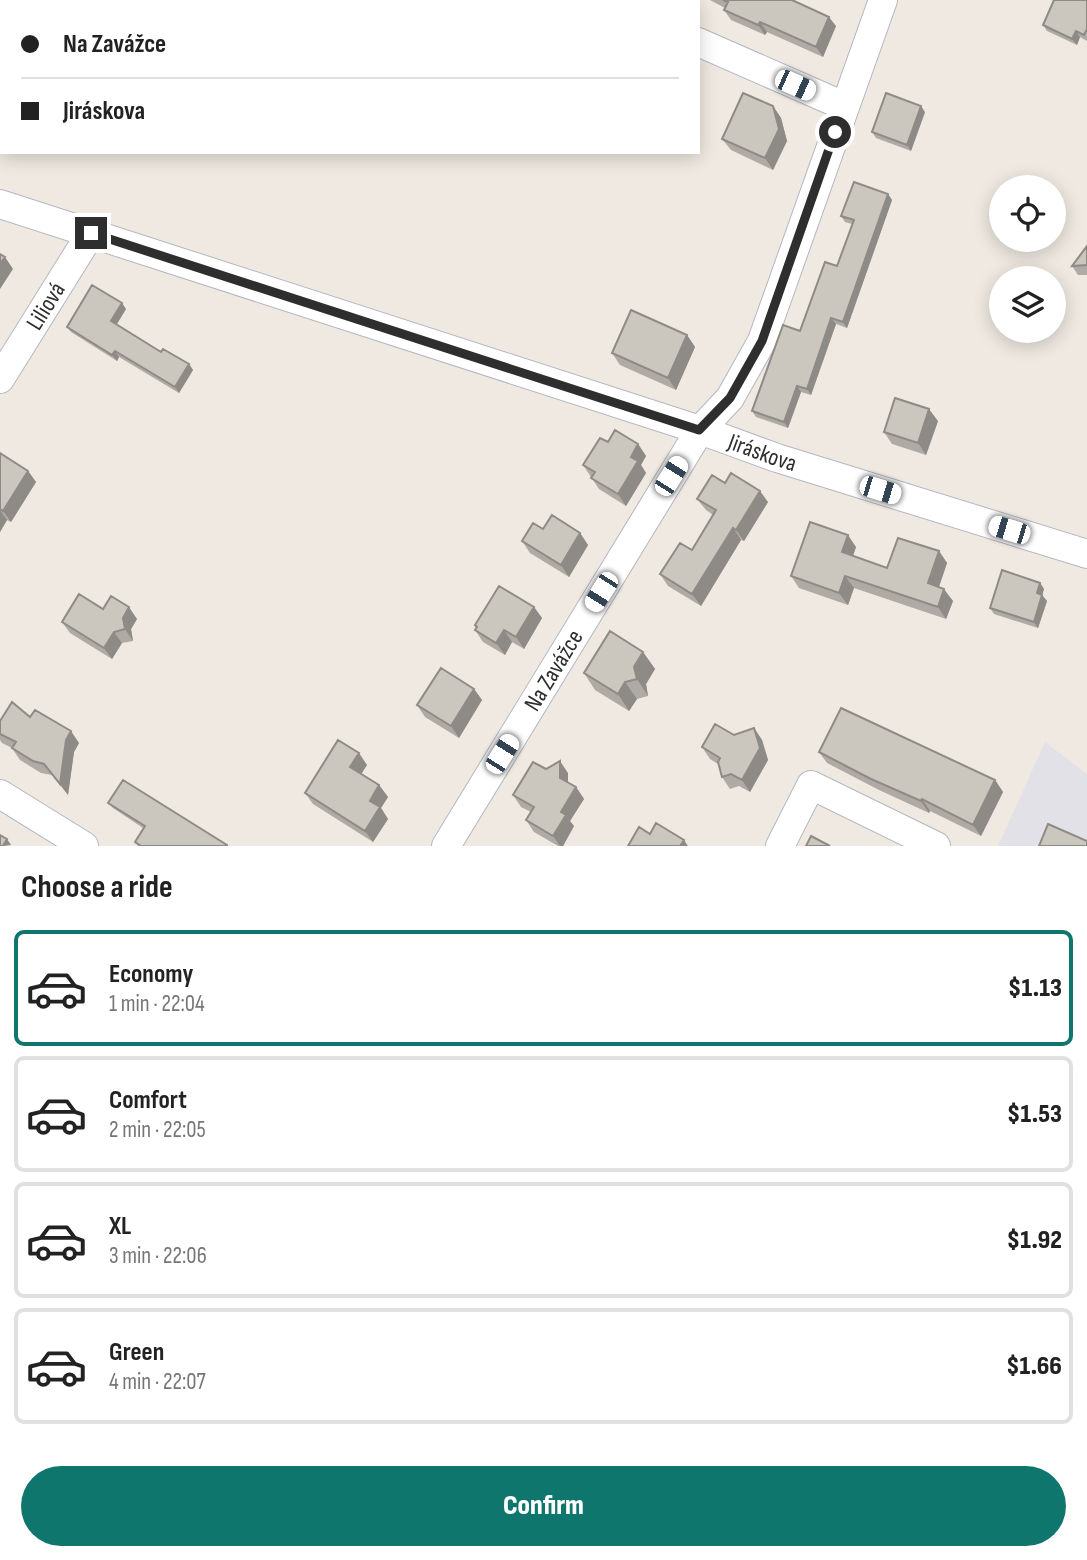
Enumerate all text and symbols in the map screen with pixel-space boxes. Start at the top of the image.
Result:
text: Na Zavážce [63,29,166,60]
car [772,67,819,103]
text: Jiráskova [63,96,145,127]
route start [819,116,851,148]
map controls [989,175,1066,343]
button: locate [989,175,1066,252]
route end [75,217,107,249]
button: layers [989,266,1066,343]
street label: Liliová [20,277,72,335]
street label: Jiráskova [723,427,800,478]
car [651,453,692,499]
car [857,474,904,506]
car [986,514,1033,546]
car [581,569,622,615]
street label: Na Zavážce [518,625,590,716]
car [482,731,523,777]
text: Choose a ride [21,868,173,907]
icon: car [25,957,88,1020]
text: Economy [109,959,193,990]
text: $1.13 [1008,973,1062,1004]
text: 1 min · 22:04 [109,990,205,1018]
icon: car [25,1083,88,1146]
text: Comfort [109,1085,187,1116]
text: $1.53 [1007,1099,1062,1130]
text: 2 min · 22:05 [109,1116,206,1144]
icon: car [25,1209,88,1272]
text: XL [109,1211,131,1242]
text: $1.92 [1007,1225,1062,1256]
text: 3 min · 22:06 [109,1242,207,1270]
icon: car [25,1335,88,1398]
text: Green [109,1337,164,1368]
text: $1.66 [1006,1351,1062,1382]
text: 4 min · 22:07 [109,1368,206,1396]
button: Confirm [21,1466,1066,1546]

